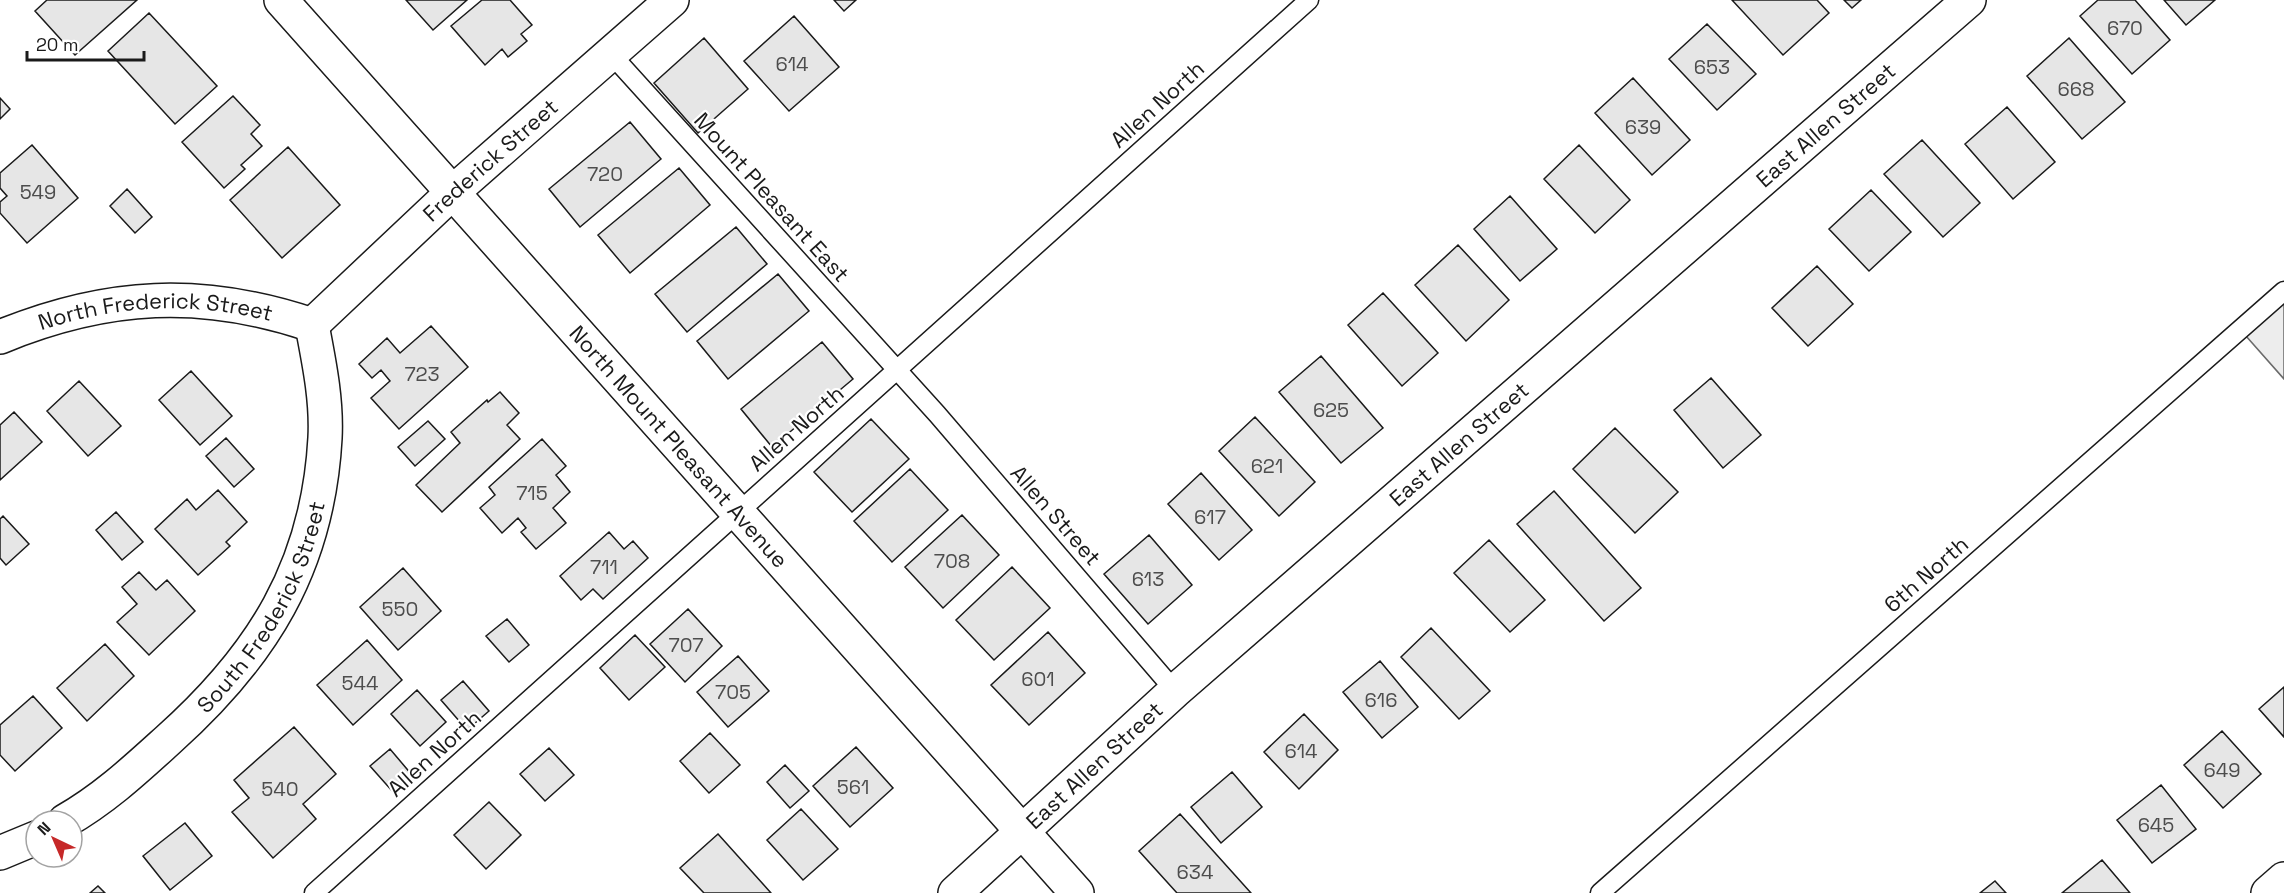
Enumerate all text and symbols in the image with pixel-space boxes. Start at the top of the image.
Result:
house number: 670 [2107,15,2143,41]
scale bar [27,24,144,62]
text: 20 m [36,33,79,56]
house number: 614 [775,51,809,77]
street label: Allen North [1104,54,1210,154]
house number: 653 [1694,54,1730,80]
street label: East Allen Street [1750,57,1901,193]
house number: 668 [2058,76,2094,102]
street label: Frederick Street [417,92,564,227]
street label: Mount Pleasant East [688,106,856,288]
house number: 639 [1625,114,1661,140]
house number: 720 [587,161,623,187]
house number: 549 [20,179,56,205]
street label: North Frederick Street [35,286,276,336]
street label: North Mount Pleasant Avenue [563,319,794,574]
house number: 723 [404,361,440,387]
street label: East Allen Street [1383,376,1534,512]
street label: Allen North [743,379,849,477]
house number: 625 [1313,397,1349,423]
house number: 621 [1251,453,1283,479]
street label: Allen Street [1005,459,1107,571]
house number: 715 [516,480,548,506]
street label: South Frederick Street [191,499,331,719]
house number: 617 [1194,504,1226,530]
street label: 6th North [1878,530,1974,618]
house number: 708 [934,548,970,574]
house number: 711 [590,554,618,580]
house number: 613 [1132,566,1164,592]
house number: 550 [382,596,418,622]
house number: 707 [669,632,703,658]
house number: 601 [1021,666,1055,692]
house number: 544 [342,670,378,696]
house number: 705 [715,679,751,705]
house number: 616 [1365,687,1397,713]
street label: East Allen Street [1020,695,1168,835]
street label: Allen North [381,703,487,803]
house number: 614 [1284,738,1318,764]
house number: 649 [2204,757,2240,783]
house number: 561 [837,774,869,800]
house number: 540 [261,776,299,802]
north arrow [24,809,84,869]
house number: 645 [2138,812,2174,838]
text: N [33,817,55,840]
house number: 634 [1177,859,1213,885]

